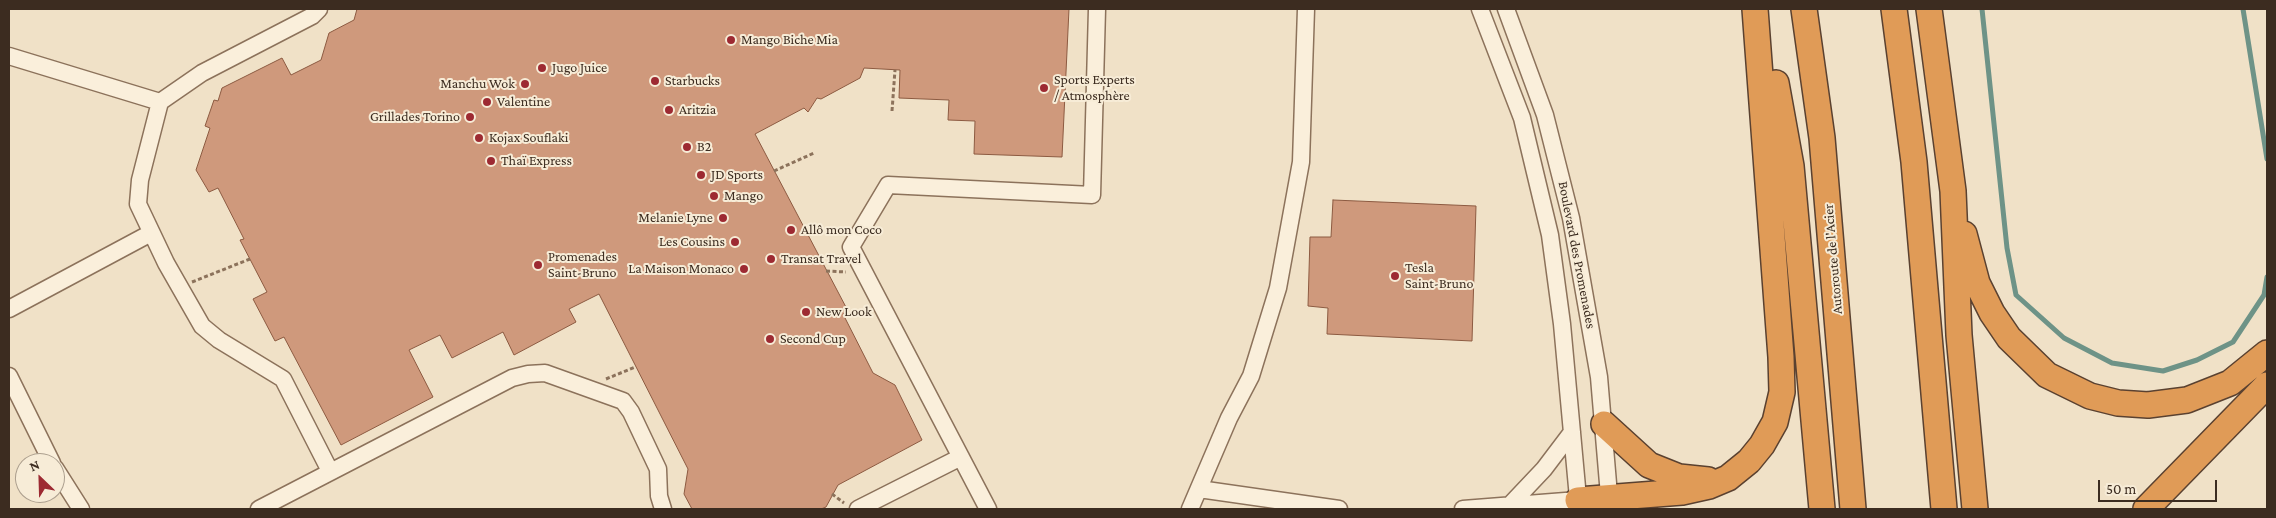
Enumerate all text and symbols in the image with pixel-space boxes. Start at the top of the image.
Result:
place label: Mango Biche Mia [741,32,838,48]
marker: Mango Biche Mia [725,34,737,46]
place label: Jugo Juice [552,60,607,76]
marker: Jugo Juice [536,62,548,74]
place label: Sports Experts / Atmosphère [1054,72,1135,104]
place label: Starbucks [665,73,720,89]
marker: Starbucks [649,75,661,87]
place label: Manchu Wok [440,76,515,92]
marker: Manchu Wok [519,78,531,90]
marker: Sports Experts / Atmosphère [1038,82,1050,94]
place label: Valentine [497,94,550,110]
marker: Valentine [481,96,493,108]
place label: Aritzia [679,102,716,118]
marker: Aritzia [663,104,675,116]
place label: Grillades Torino [370,109,460,125]
marker: Grillades Torino [464,111,476,123]
place label: Kojax Souflaki [489,130,568,146]
marker: Kojax Souflaki [473,132,485,144]
place label: B2 [697,139,711,155]
marker: B2 [681,141,693,153]
place label: Thaï Express [501,153,572,169]
marker: Thaï Express [485,155,497,167]
place label: JD Sports [711,167,763,183]
marker: JD Sports [695,169,707,181]
street label: Boulevard des Promenades [1554,180,1600,330]
place label: Mango [724,188,763,204]
marker: Mango [708,190,720,202]
street label: Autoroute de l'Acier [1820,203,1846,315]
place label: Melanie Lyne [638,210,713,226]
marker: Melanie Lyne [717,212,729,224]
place label: Allô mon Coco [801,222,882,238]
marker: Allô mon Coco [785,224,797,236]
place label: Les Cousins [659,234,725,250]
marker: Les Cousins [729,236,741,248]
place label: Promenades Saint-Bruno [548,249,617,282]
place label: Transat Travel [781,251,861,267]
marker: Transat Travel [765,253,777,265]
marker: Promenades Saint-Bruno [532,259,544,271]
place label: Tesla Saint-Bruno [1405,260,1473,292]
place label: La Maison Monaco [628,261,734,277]
marker: La Maison Monaco [738,263,750,275]
marker: Tesla Saint-Bruno [1389,270,1401,282]
place label: New Look [816,304,872,320]
marker: New Look [800,306,812,318]
place label: Second Cup [780,331,846,347]
marker: Second Cup [764,333,776,345]
north arrow [15,453,65,503]
text: N [27,456,42,474]
scale bar [2101,470,2220,502]
text: 50 m [2106,481,2136,497]

